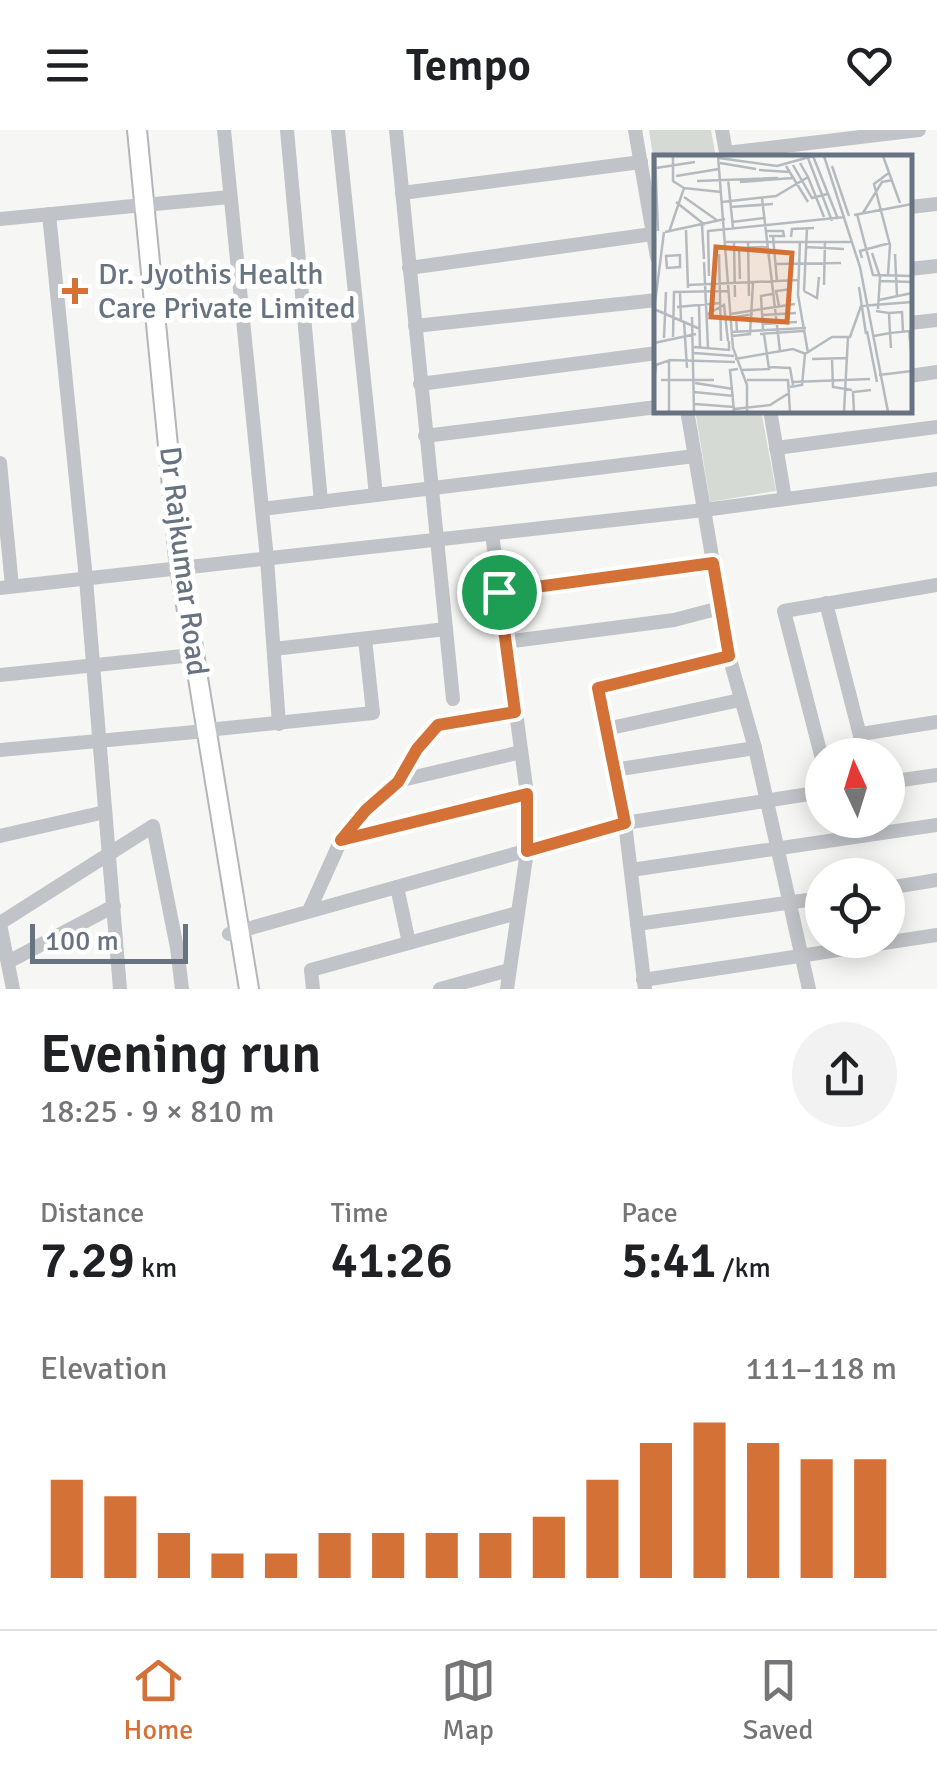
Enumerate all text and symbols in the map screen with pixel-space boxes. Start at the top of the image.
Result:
icon: menu [40,38,95,93]
text: Tempo [406,38,531,93]
icon: heart [842,38,897,93]
inset map [654,155,912,412]
place label: Dr. Jyothis Health Care Private Limited [98,256,356,327]
marker: Dr. Jyothis Health Care Private Limited [62,278,88,304]
street label: Dr Rajkumar Road [151,444,216,678]
pin [457,550,542,635]
icon: arrive [472,565,527,620]
north arrow [805,738,905,838]
map controls [805,738,905,958]
button: locate [805,858,905,958]
scale bar [30,919,188,964]
text: 100 m [45,924,119,958]
text: Evening run [40,1020,321,1088]
button: share [792,1022,897,1127]
text: 18:25 · 9 × 810 m [40,1092,275,1131]
text: Distance [40,1196,144,1230]
text: Time [331,1196,388,1230]
text: Pace [621,1196,678,1230]
text: 7.29 [40,1230,135,1292]
text: 41:26 [331,1230,453,1292]
text: 5:41 [621,1230,716,1292]
text: km [135,1251,177,1285]
text: /km [716,1251,771,1285]
text: Elevation [40,1349,167,1388]
text: 111–118 m [746,1349,897,1388]
tab: Home [124,1653,193,1747]
tab: Map [441,1653,496,1747]
tab: Saved [743,1653,813,1747]

